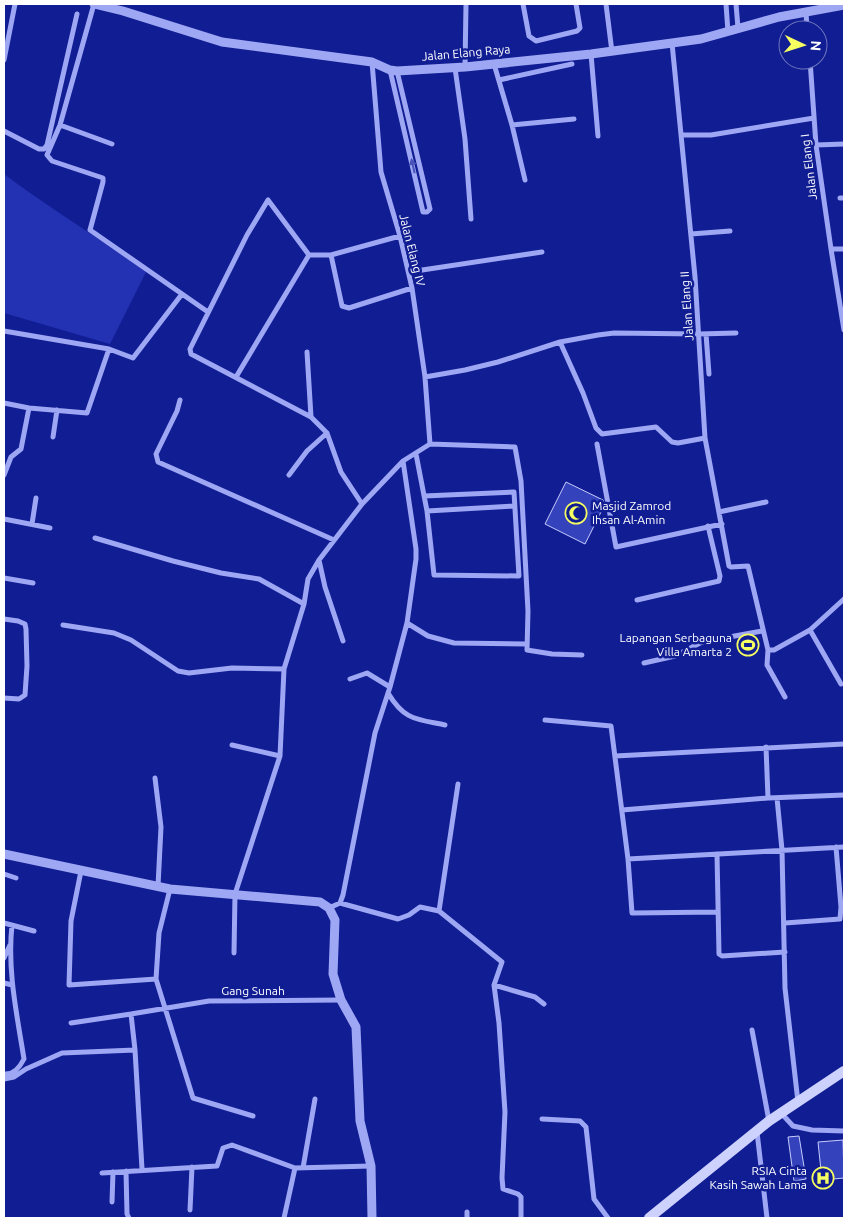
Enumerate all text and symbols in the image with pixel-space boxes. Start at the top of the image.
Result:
north arrow [778,20,828,70]
text: N [808,40,824,52]
street label: Jalan Elang Raya [421,42,511,63]
street label: Jalan Elang I [798,133,819,201]
one-way arrow [409,158,417,173]
street label: Jalan Elang IV [397,212,428,288]
street label: Jalan Elang II [678,271,695,341]
place label: Masjid Zamrod Ihsan Al-Amin [592,499,671,526]
mosque icon: Masjid Zamrod Ihsan Al-Amin [564,501,588,525]
place label: Lapangan Serbaguna Villa Amarta 2 [620,631,732,658]
sports icon: Lapangan Serbaguna Villa Amarta 2 [736,633,760,657]
street label: Gang Sunah [221,984,285,997]
place label: RSIA Cinta Kasih Sawah Lama [709,1164,807,1191]
hospital icon: RSIA Cinta Kasih Sawah Lama [811,1166,835,1190]

